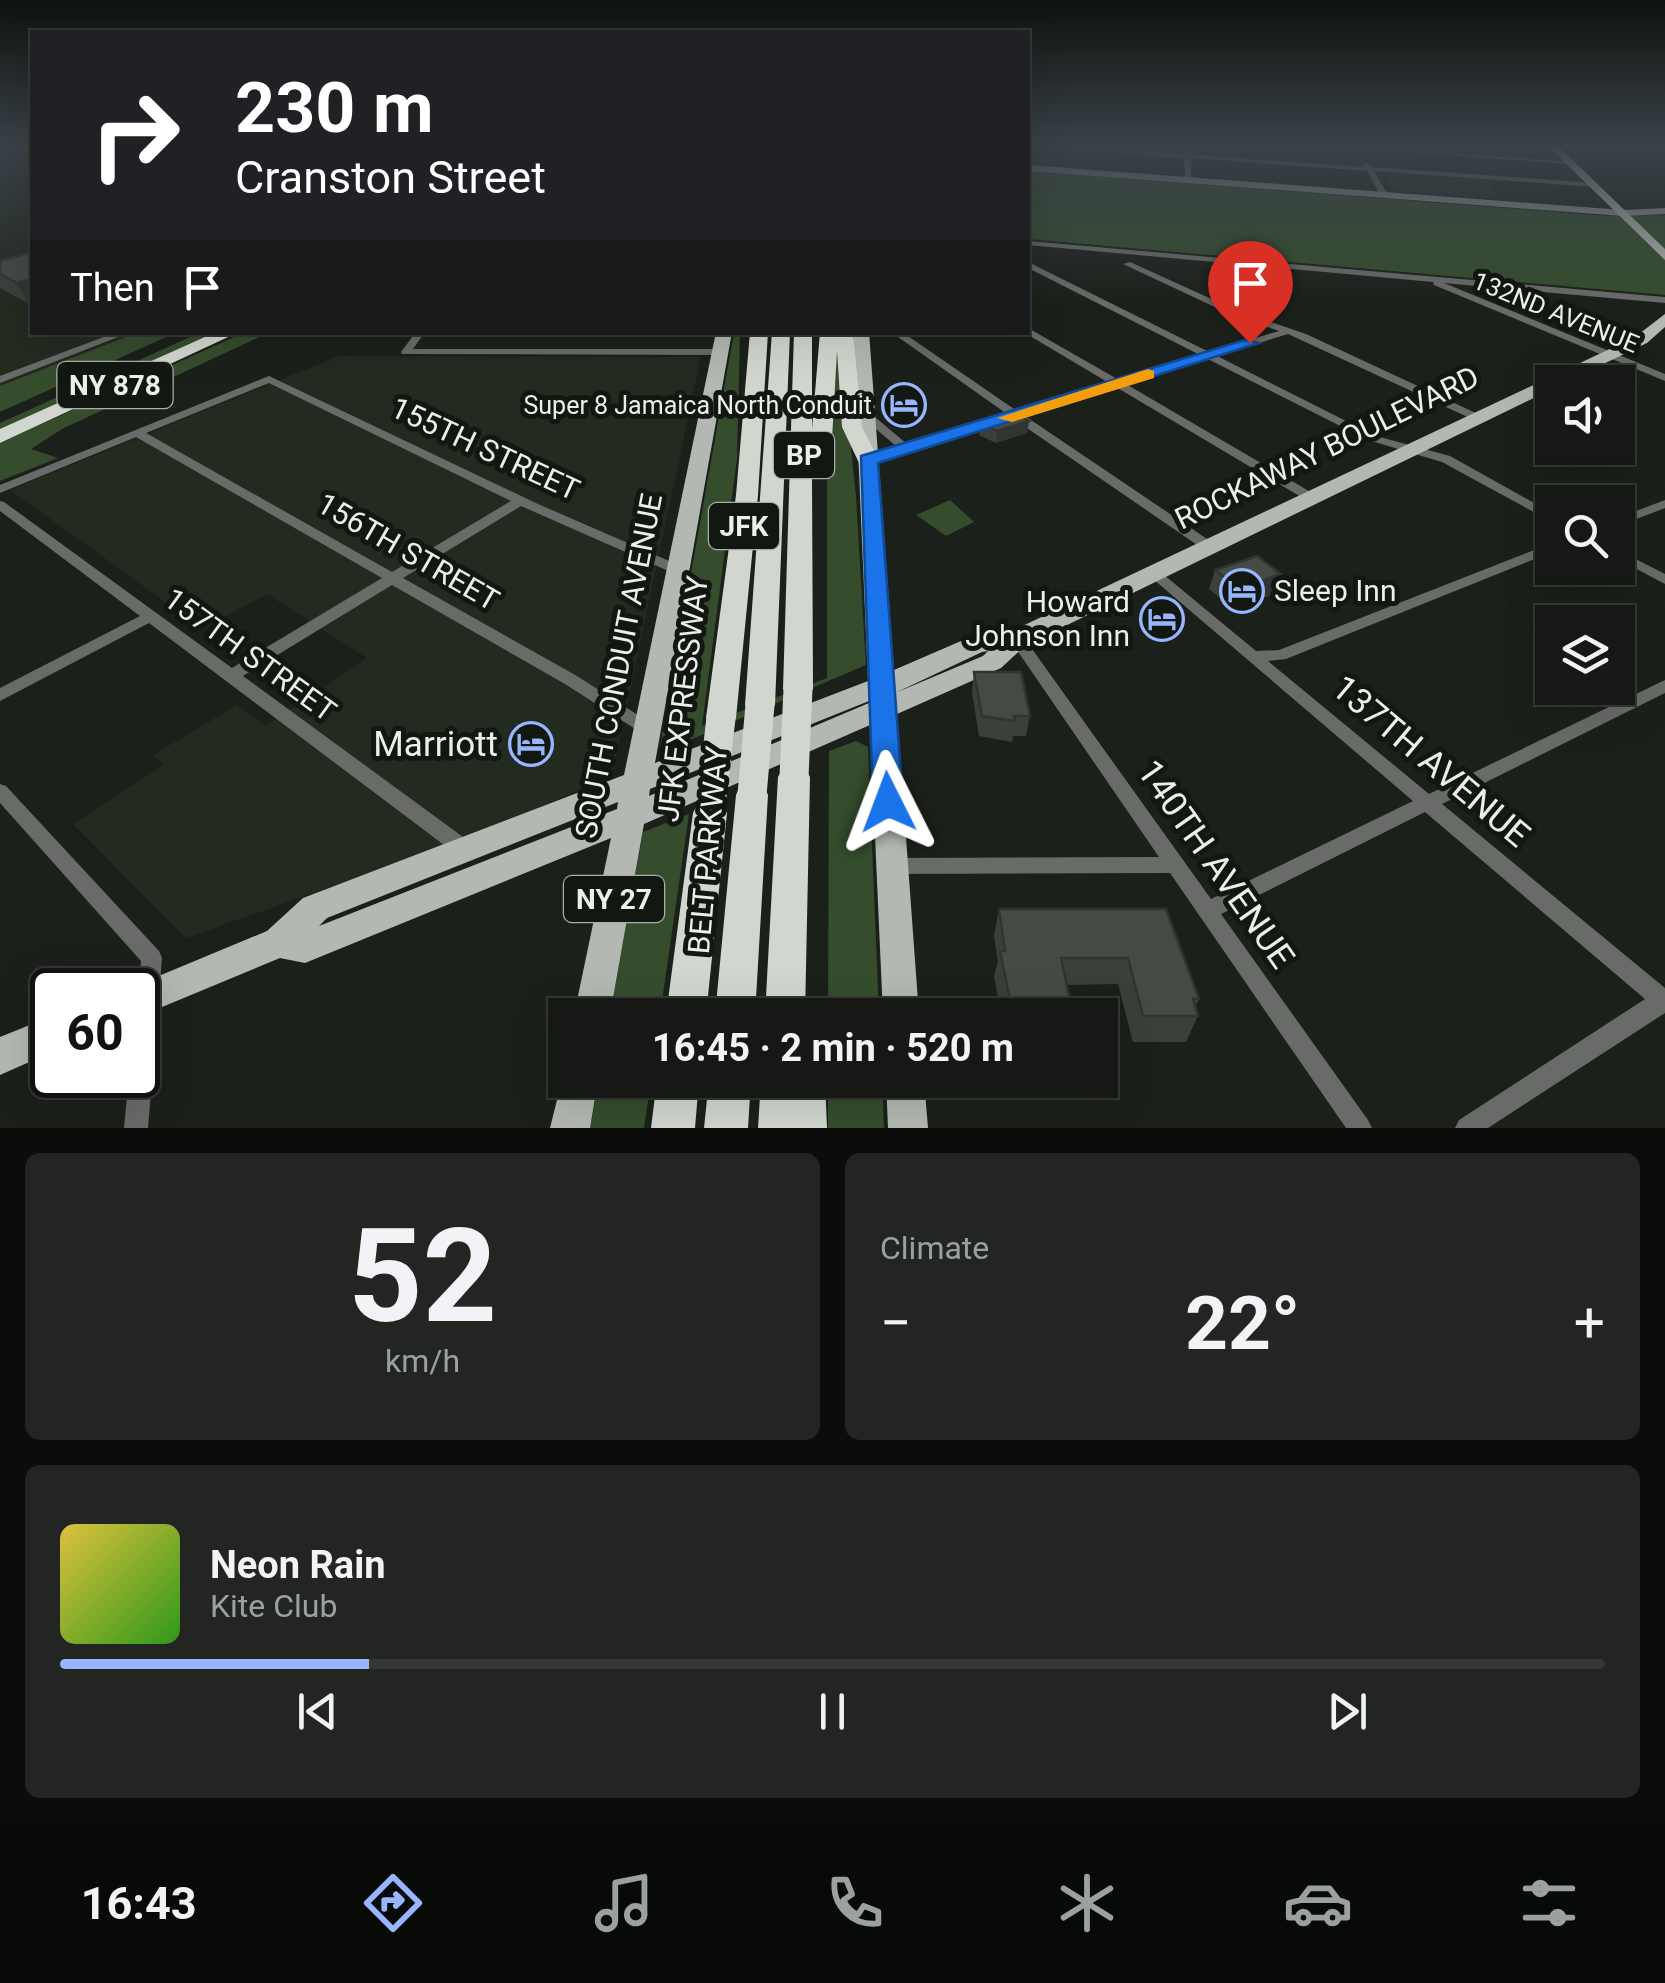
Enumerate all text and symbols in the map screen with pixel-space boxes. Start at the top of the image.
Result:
text: 230 m [235,67,434,149]
icon: right [70,70,200,200]
text: Cranston Street [235,151,546,204]
pin [1208,241,1293,344]
icon: arrive [1223,256,1278,311]
icon: arrive [175,260,230,315]
text: Then [70,266,155,310]
street label: 132ND AVENUE [1469,266,1643,359]
street label: ROCKAWAY BOULEVARD [1169,359,1484,536]
road number: NY 878 [58,362,172,408]
map controls [1535,365,1635,705]
button: sound [1535,365,1635,465]
hotel icon: Super 8 Jamaica North Conduit [881,382,927,428]
street label: 155TH STREET [385,390,585,508]
place label: Super 8 Jamaica North Conduit [523,391,872,420]
road number: BP [774,432,834,478]
street label: 156TH STREET [311,485,505,618]
button: search [1535,485,1635,585]
street label: SOUTH CONDUIT AVENUE [568,491,669,841]
road number: JFK [709,503,779,549]
hotel icon: Sleep Inn [1219,568,1265,614]
place label: Sleep Inn [1274,573,1397,608]
street label: JFK EXPRESSWAY [650,574,715,824]
street label: 157TH STREET [158,581,343,729]
place label: Howard Johnson Inn [965,584,1130,653]
hotel icon: Howard Johnson Inn [1139,596,1185,642]
button: layers [1535,605,1635,705]
street label: 137TH AVENUE [1324,667,1538,856]
hotel icon: Marriott [508,721,554,767]
place label: Marriott [373,724,498,765]
street label: BELT PARKWAY [681,745,734,955]
position arrow [836,750,940,854]
street label: 140TH AVENUE [1129,752,1303,976]
road number: NY 27 [564,876,664,922]
speed limit sign: 60 [30,968,160,1098]
text: 16:45 · 2 min · 520 m [652,1026,1014,1070]
text: 52 [348,1200,497,1353]
text: Climate [880,1229,989,1267]
text: 22° [1185,1279,1300,1367]
text: − [880,1291,911,1355]
text: + [1574,1291,1605,1355]
text: km/h [385,1342,460,1380]
text: Neon Rain [210,1543,386,1587]
text: Kite Club [210,1587,337,1625]
icon: previous [290,1684,345,1739]
icon: pause [805,1684,860,1739]
icon: next [1320,1684,1375,1739]
icon: directions [358,1868,428,1938]
icon: music [589,1868,659,1938]
icon: phone [820,1868,890,1938]
icon: climate [1052,1868,1122,1938]
icon: car [1283,1868,1353,1938]
icon: filters [1514,1868,1584,1938]
text: 16:43 [81,1877,197,1930]

